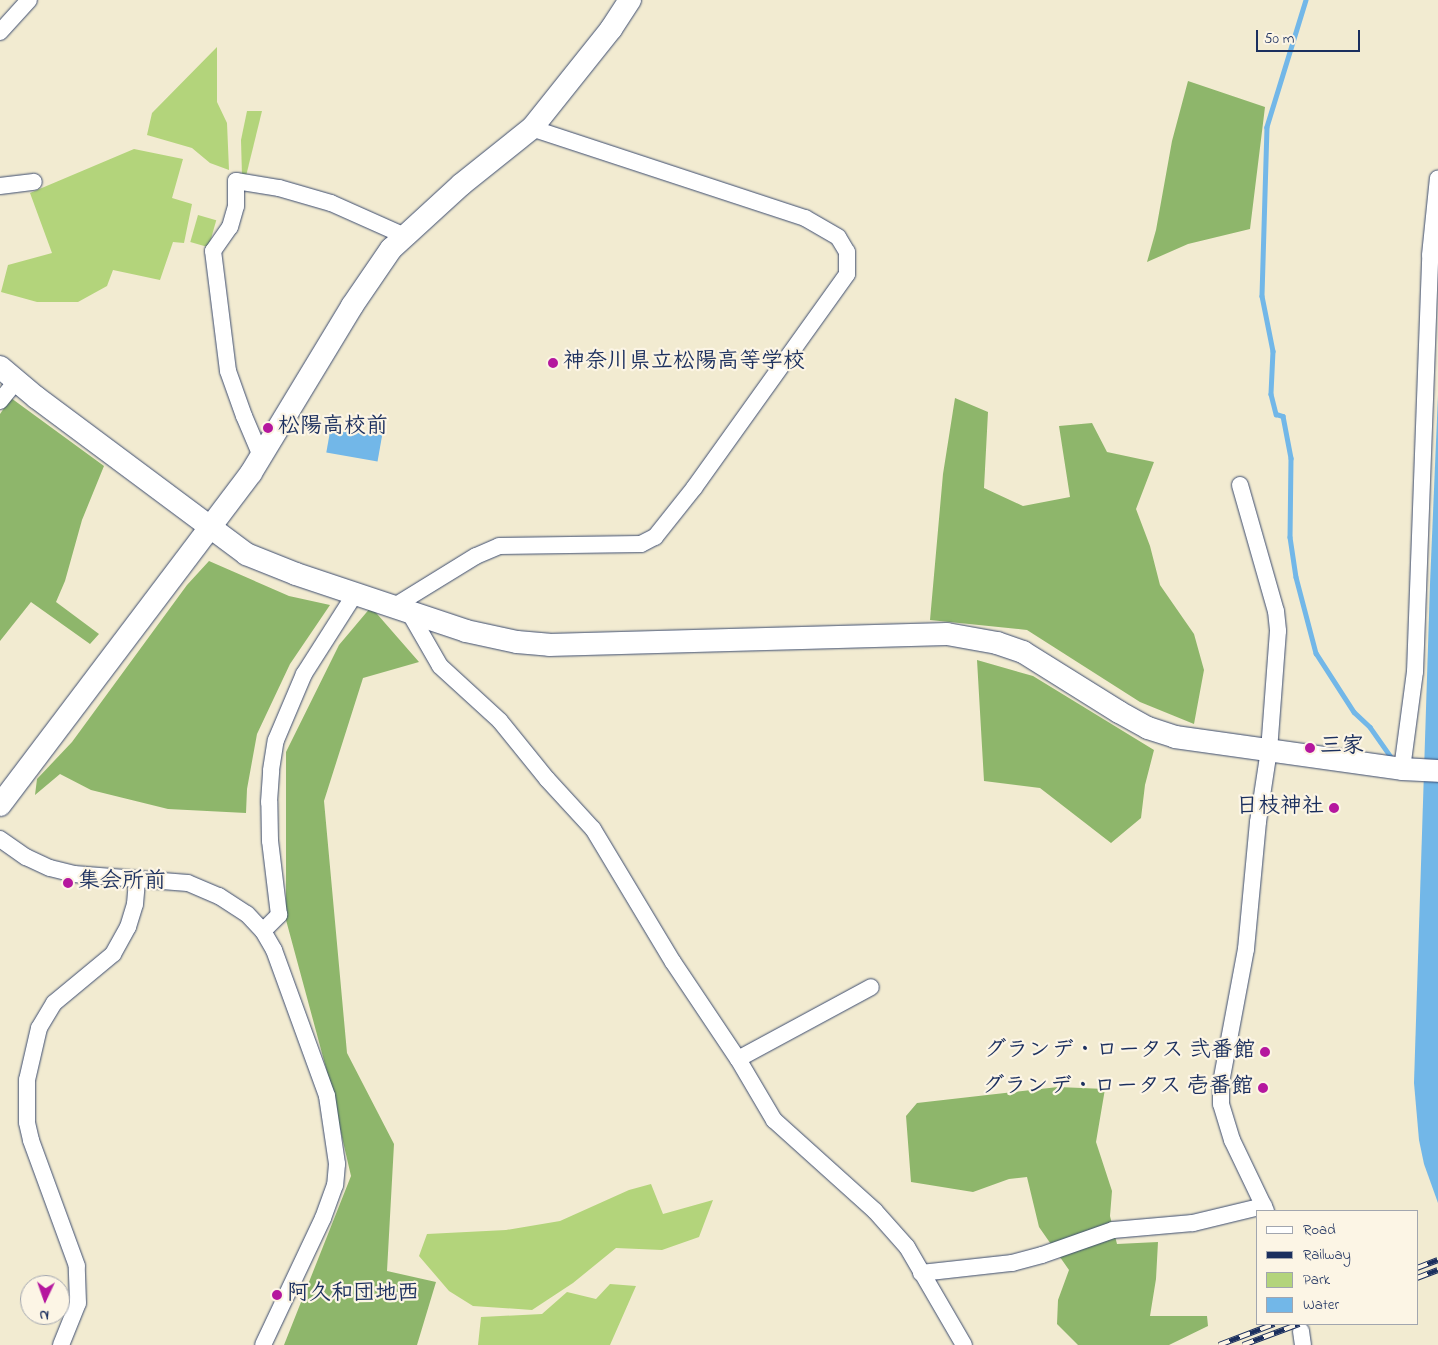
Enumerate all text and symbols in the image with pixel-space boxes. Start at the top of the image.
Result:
scale bar [1258,20,1362,52]
text: 50 m [1264,28,1294,50]
place label: 神奈川県立松陽高等学校 [563,350,805,376]
marker: 神奈川県立松陽高等学校 [547,357,559,369]
place label: 松陽高校前 [278,415,388,441]
marker: 松陽高校前 [262,422,274,434]
place label: 三家 [1320,735,1364,761]
marker: 三家 [1304,742,1316,754]
place label: 日枝神社 [1236,795,1324,821]
marker: 日枝神社 [1328,802,1340,814]
place label: 集会所前 [78,870,166,896]
marker: 集会所前 [62,877,74,889]
place label: グランデ・ロータス 弐番館 [986,1039,1255,1065]
marker: グランデ・ロータス 弐番館 [1259,1046,1271,1058]
place label: グランデ・ロータス 壱番館 [984,1075,1253,1101]
marker: グランデ・ロータス 壱番館 [1257,1082,1269,1094]
legend [1256,1210,1418,1325]
text: Road [1303,1219,1336,1241]
text: Railway [1303,1244,1351,1266]
text: Park [1303,1269,1330,1291]
north arrow [20,1275,70,1325]
place label: 阿久和団地西 [287,1282,419,1308]
marker: 阿久和団地西 [271,1289,283,1301]
text: Water [1303,1294,1339,1316]
text: N [39,1304,50,1325]

